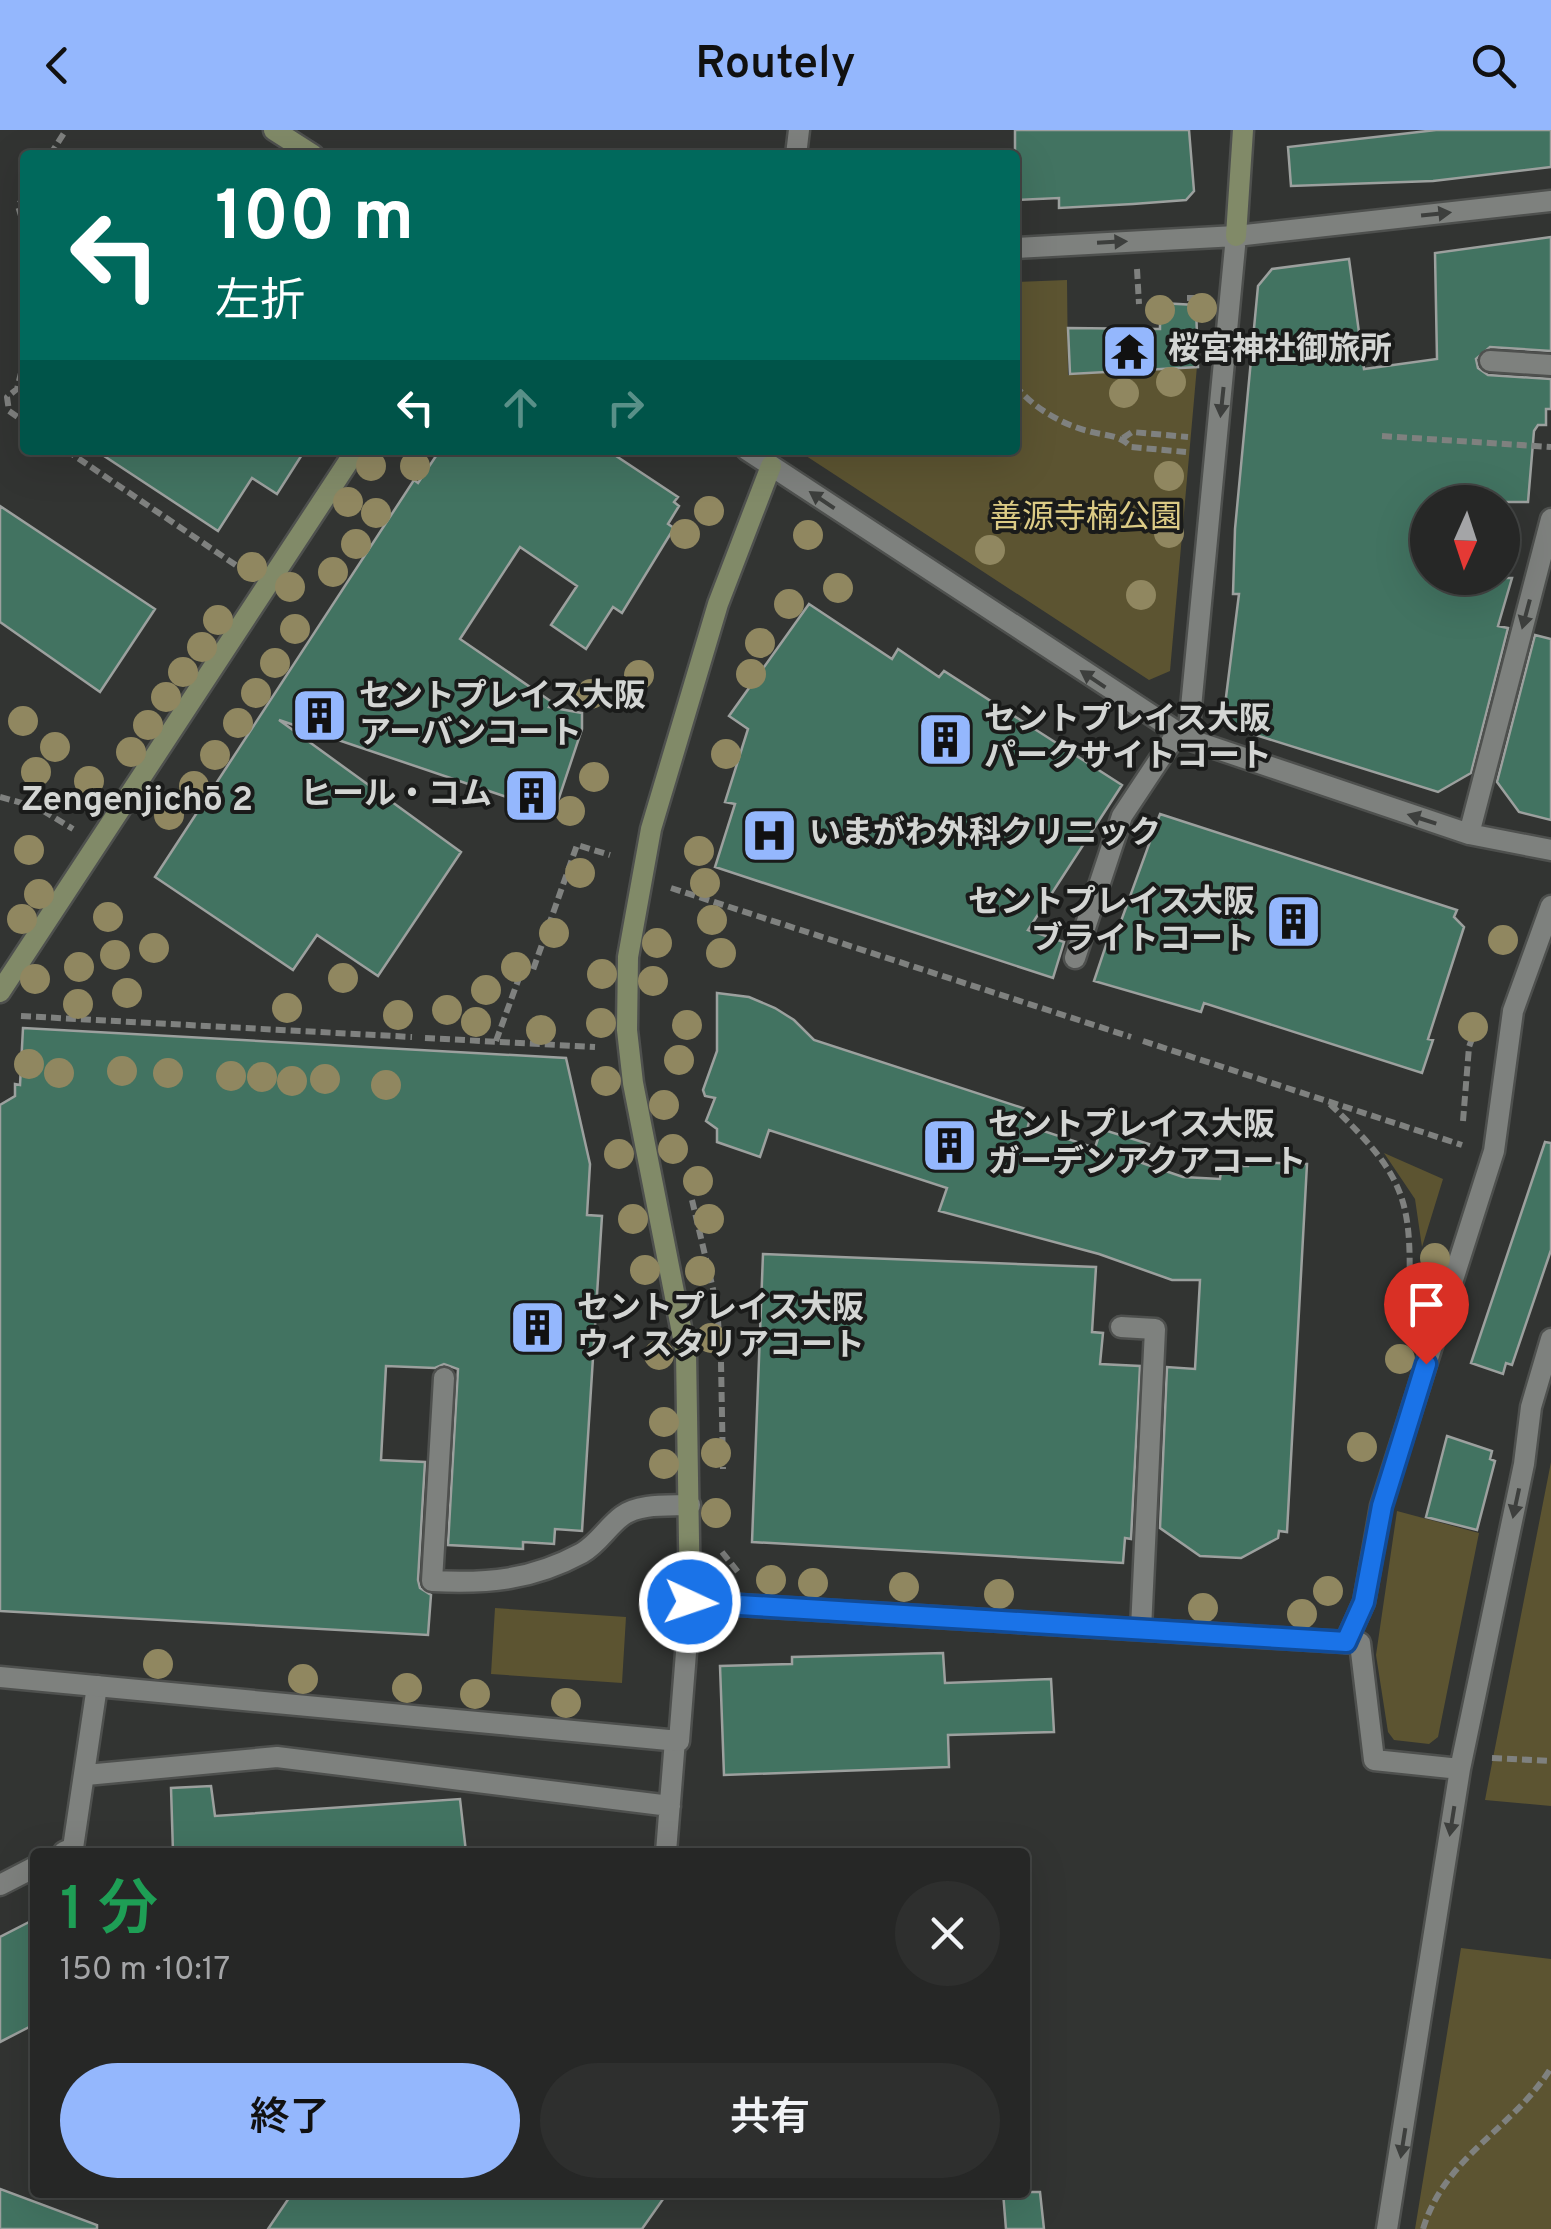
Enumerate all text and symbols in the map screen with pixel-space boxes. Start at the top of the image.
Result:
text: Routely [695,37,856,94]
icon: back [30,38,85,93]
icon: search [1466,38,1521,93]
text: 100 m [215,176,414,265]
icon: left [50,190,180,320]
one-way arrow [1421,206,1452,222]
one-way arrow [1097,234,1129,250]
text: 左折 [215,275,305,332]
temple icon: 桜宮神社御旅所 [1099,321,1159,381]
place label: 桜宮神社御旅所 [1168,331,1392,371]
icon: left [388,380,443,435]
icon: ahead [493,380,548,435]
icon: right [598,380,653,435]
one-way arrow [1214,387,1230,419]
north arrow [1410,485,1520,595]
map controls [1410,485,1520,595]
one-way arrow [809,491,836,510]
park label: 善源寺楠公園 [990,499,1182,539]
one-way arrow [1518,599,1534,630]
one-way arrow [1079,671,1107,689]
place label: セントプレイス大阪 アーバンコート [359,678,646,755]
building icon: セントプレイス大阪 アーバンコート [290,686,350,746]
place label: セントプレイス大阪 パークサイトコート [984,701,1272,778]
building icon: セントプレイス大阪 パークサイトコート [915,709,975,769]
building icon: ヒール・コム [501,766,561,826]
place label: ヒール・コム [300,776,492,816]
district label: Zengenjichō 2 [21,779,253,823]
hospital icon: いまがわ外科クリニック [740,805,800,865]
one-way arrow [1407,810,1437,825]
place label: いまがわ外科クリニック [809,815,1161,855]
place label: セントプレイス大阪 ブライトコート [968,884,1255,961]
building icon: セントプレイス大阪 ブライトコート [1264,892,1324,952]
place label: セントプレイス大阪 ガーデンアクアコート [988,1107,1306,1184]
building icon: セントプレイス大阪 ガーデンアクアコート [919,1115,979,1175]
pin [1384,1262,1469,1365]
icon: arrive [1399,1277,1454,1332]
place label: セントプレイス大阪 ウィスタリアコート [577,1290,865,1367]
building icon: セントプレイス大阪 ウィスタリアコート [508,1298,568,1358]
one-way arrow [1508,1488,1523,1519]
position arrow [638,1550,742,1654]
one-way arrow [1443,1806,1459,1838]
text: 1 分 [60,1875,158,1951]
button: close [895,1881,1000,1986]
text: 150 m · 10:17 [60,1951,230,1991]
button: 終了 [60,2063,520,2178]
button: 共有 [540,2063,1000,2178]
one-way arrow [1395,2127,1410,2159]

